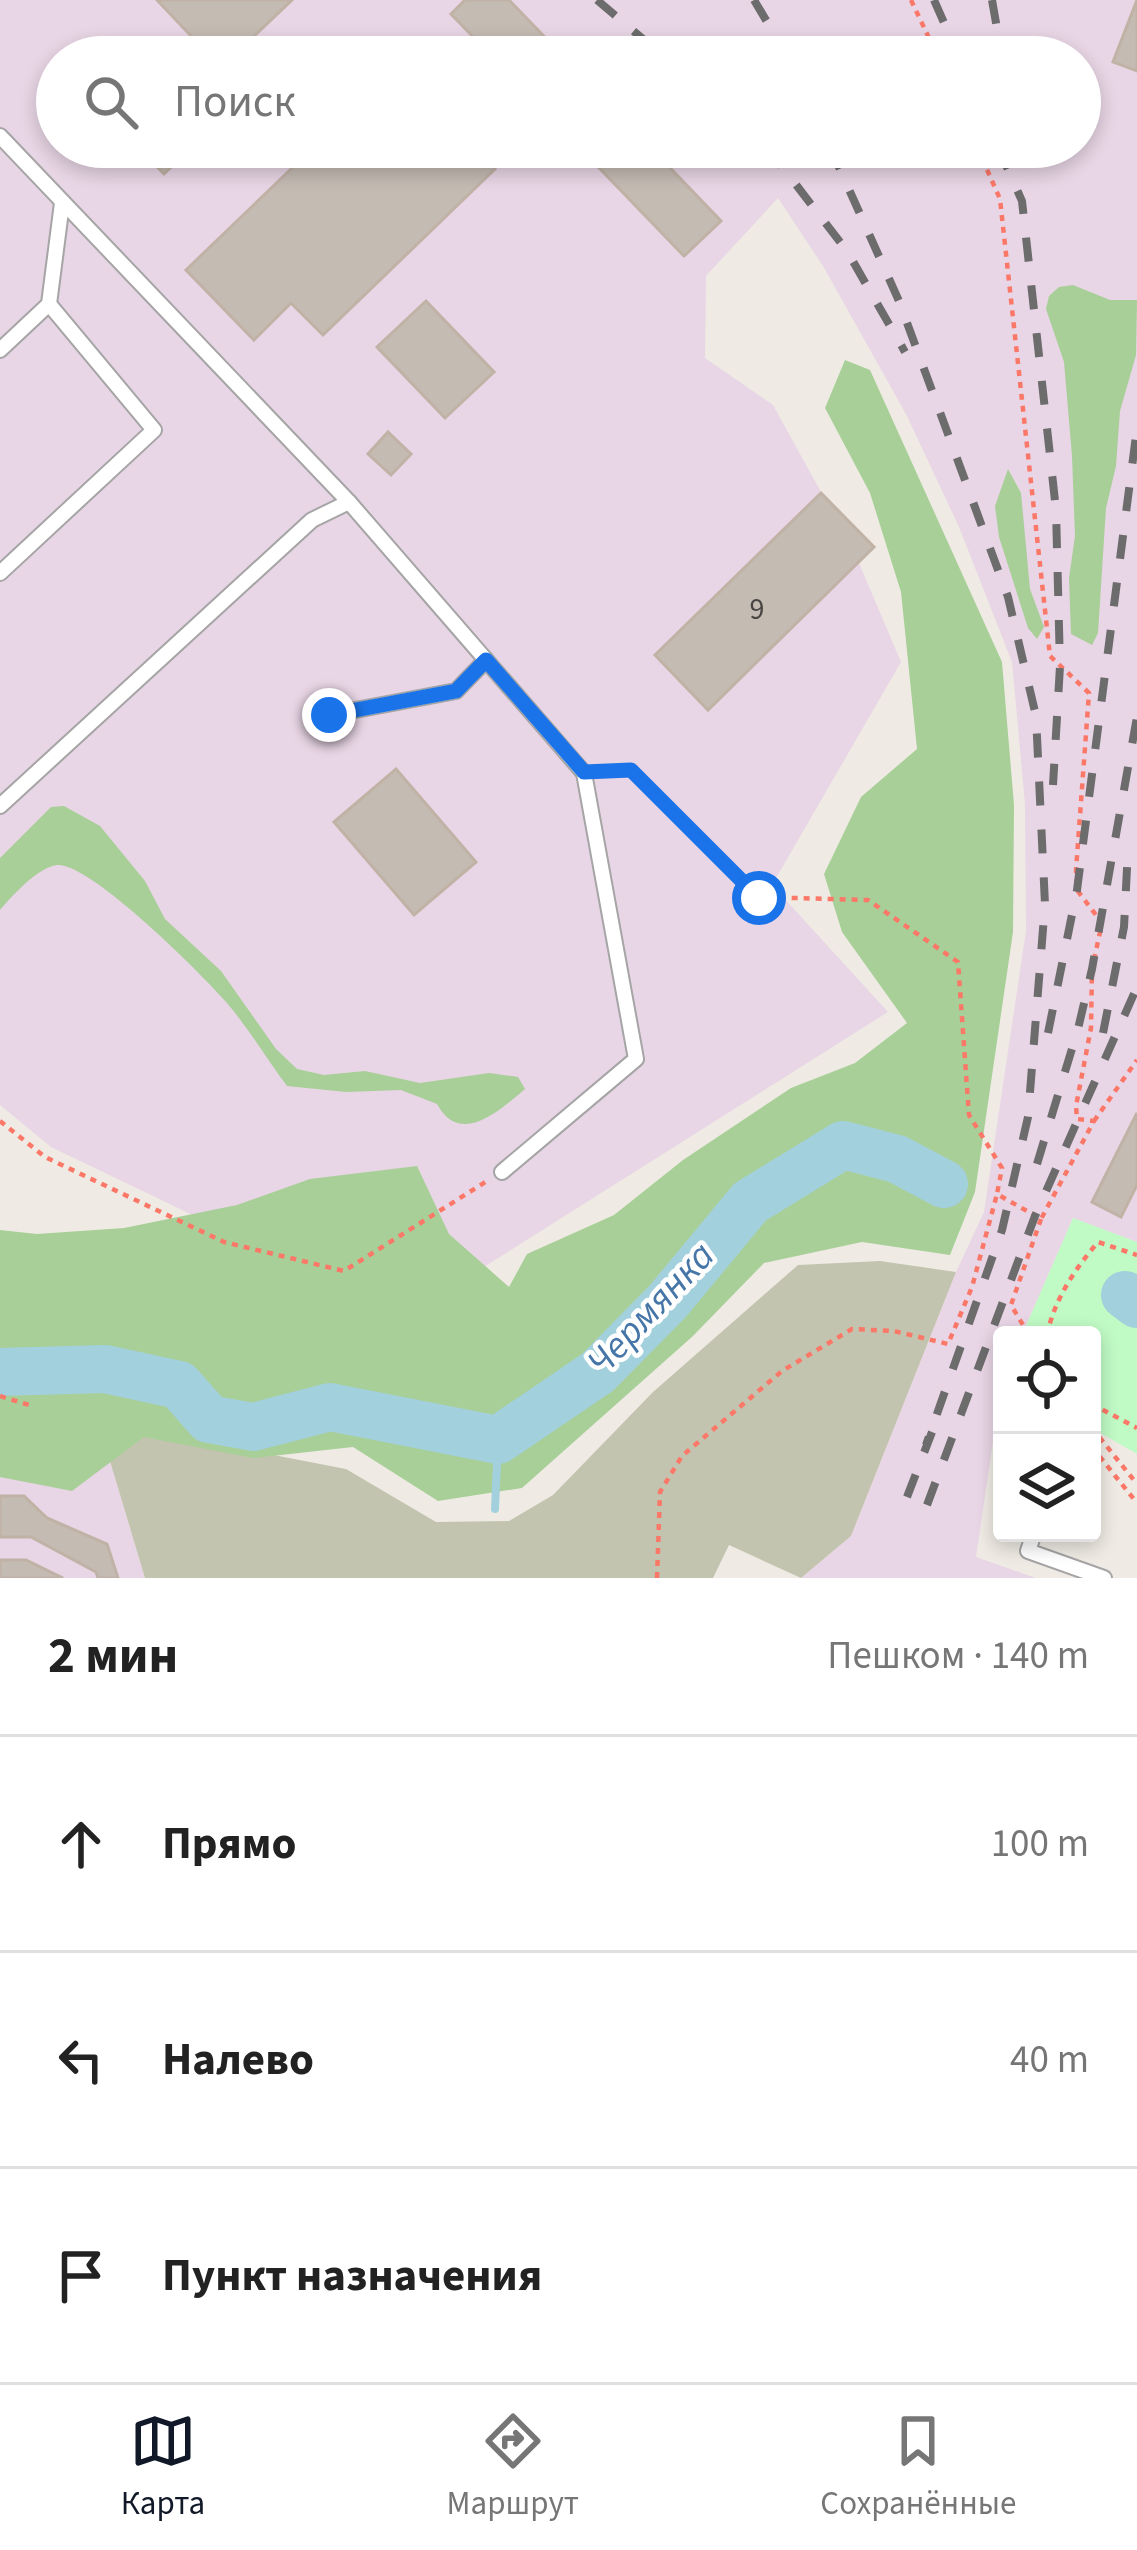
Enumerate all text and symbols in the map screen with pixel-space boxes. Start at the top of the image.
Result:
search box [36,36,1101,168]
icon: search [78,69,144,135]
text: Поиск [174,70,296,134]
house number: 9 [750,588,764,631]
route end [302,688,356,742]
route start [732,871,786,925]
water label: Чермянка [574,1229,728,1389]
map controls [993,1326,1101,1542]
button: locate [993,1326,1101,1434]
button: layers [993,1434,1101,1542]
text: 2 мин [48,1620,178,1692]
text: Пешком · 140 m [827,1628,1089,1684]
icon: ahead [48,1811,114,1877]
text: Прямо [162,1812,296,1876]
text: 100 m [991,1816,1089,1872]
icon: left [48,2027,114,2093]
text: Налево [162,2028,314,2092]
text: 40 m [1010,2032,1089,2088]
icon: arrive [48,2243,114,2309]
text: Пункт назначения [162,2244,542,2308]
tab: Карта [121,2408,205,2527]
tab: Маршрут [447,2408,579,2527]
tab: Сохранённые [820,2408,1016,2527]

